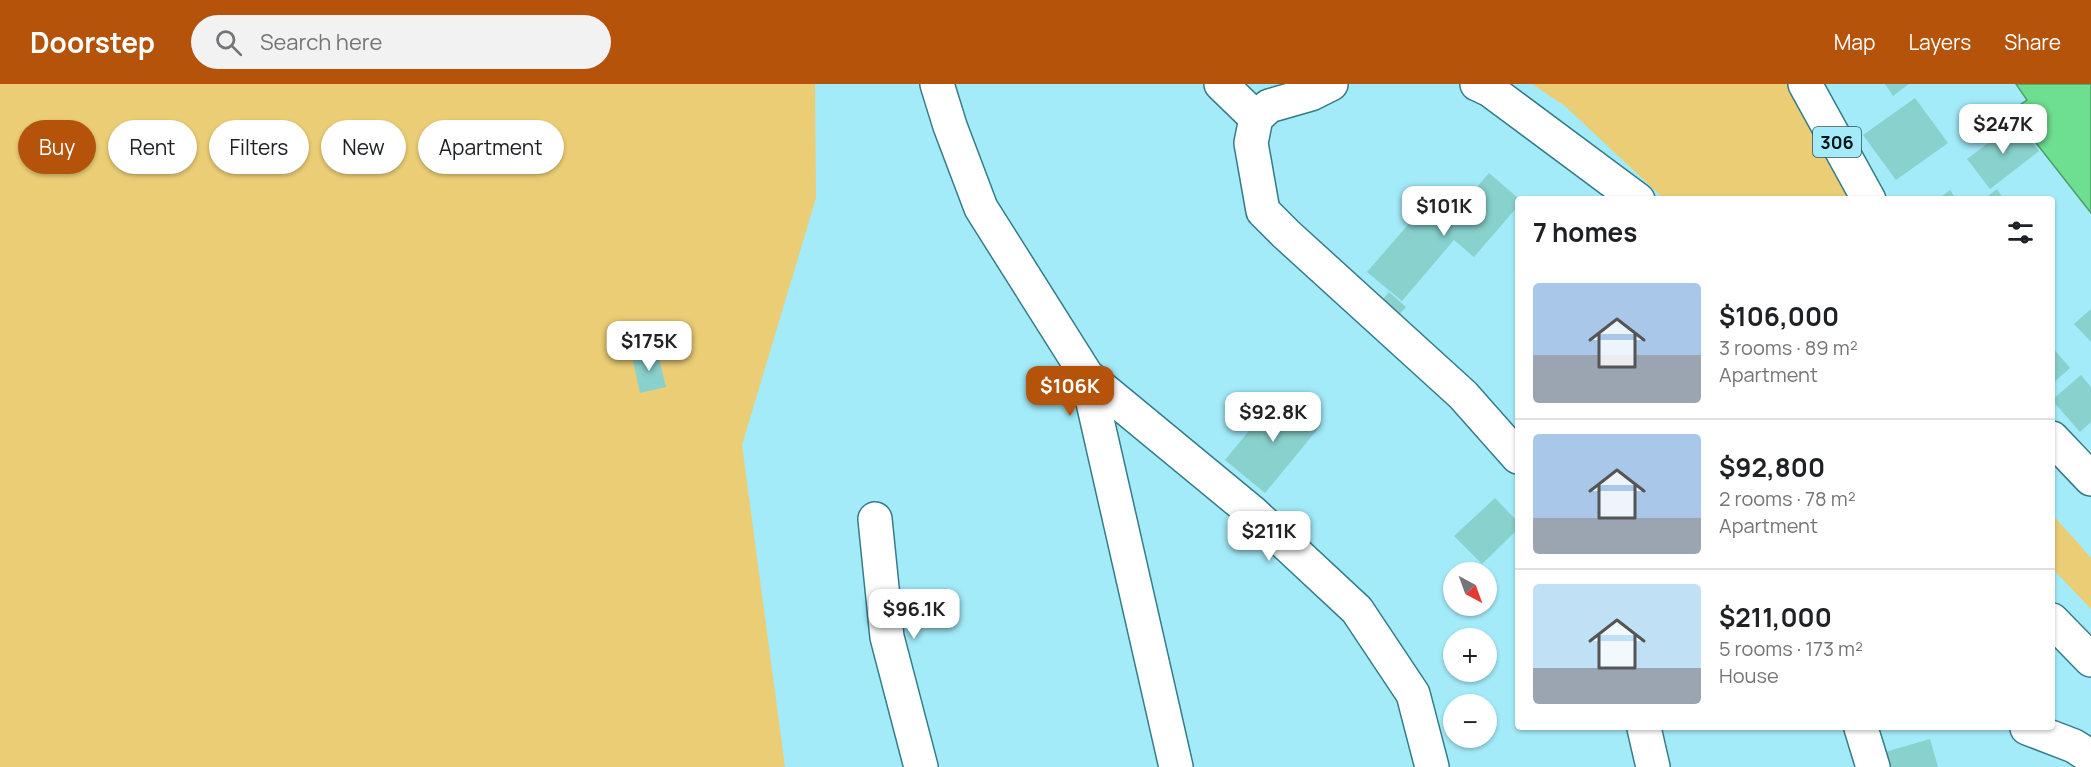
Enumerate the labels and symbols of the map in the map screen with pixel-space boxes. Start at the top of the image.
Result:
pin: $247K [1961,104,2045,155]
road number: 306 [1813,127,1861,157]
pin: $101K [1402,186,1486,237]
pin: $175K [607,321,691,372]
pin: $106K [1028,366,1112,417]
pin: $92.8K [1224,392,1322,443]
pin: $211K [1227,511,1311,562]
north arrow [1443,562,1497,616]
pin: $96.1K [865,589,963,640]

